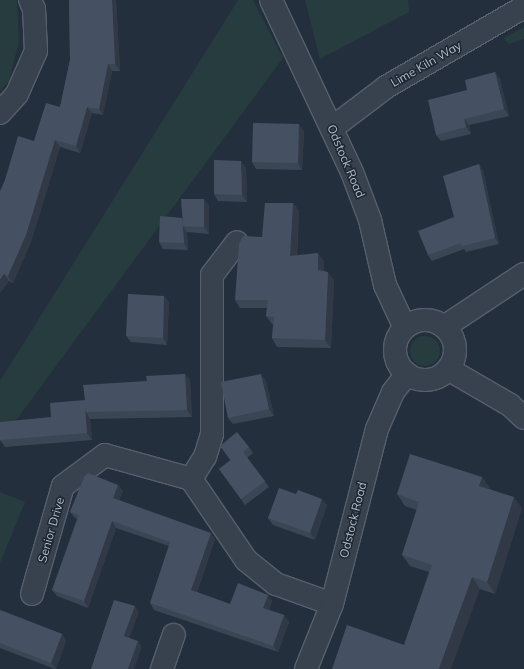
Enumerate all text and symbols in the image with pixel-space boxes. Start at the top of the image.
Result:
street label: Lime Kiln Way [388,38,464,90]
street label: Odstock Road [324,122,368,200]
street label: Odstock Road [337,480,369,560]
street label: Senior Drive [35,496,67,564]

